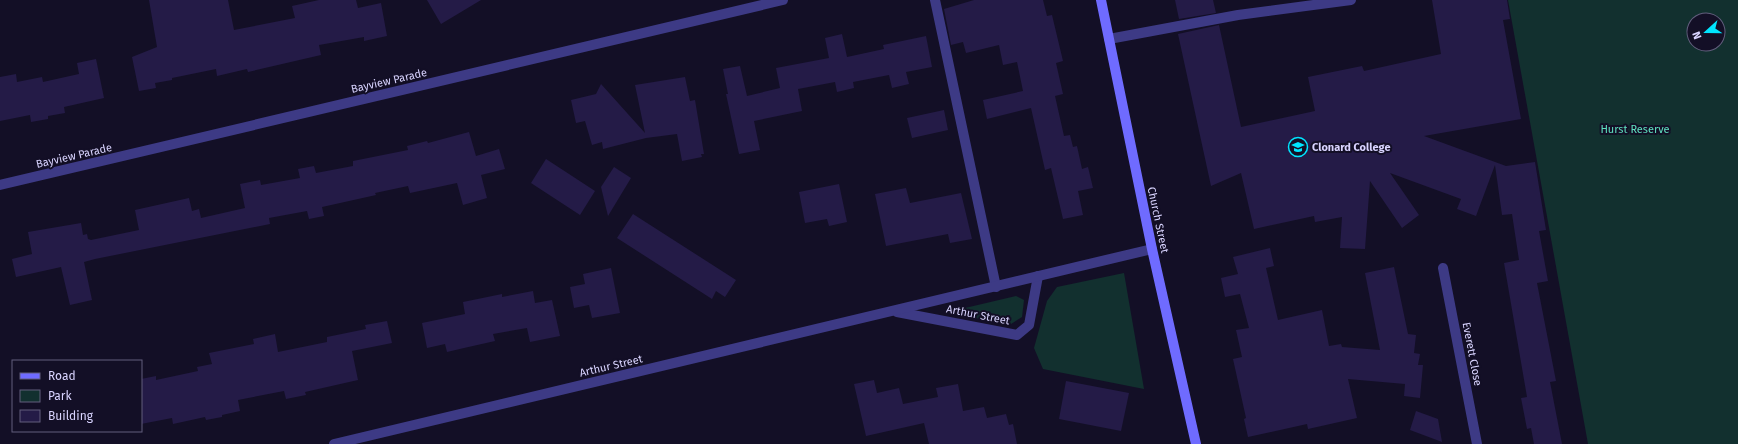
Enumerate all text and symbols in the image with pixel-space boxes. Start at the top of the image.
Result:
north arrow [1686,12,1726,52]
text: N [1690,30,1705,41]
street label: Bayview Parade [350,66,428,96]
park label: Hurst Reserve [1600,123,1670,136]
school or university icon: Clonard College [1287,136,1309,158]
street label: Bayview Parade [35,141,113,171]
place label: Clonard College [1312,141,1391,154]
street label: Church Street [1145,186,1171,254]
street label: Arthur Street [945,302,1011,328]
street label: Everett Close [1459,321,1485,387]
street label: Arthur Street [578,352,644,380]
legend [12,360,142,432]
text: Road [48,369,76,383]
text: Park [48,389,72,403]
text: Building [48,409,94,423]

